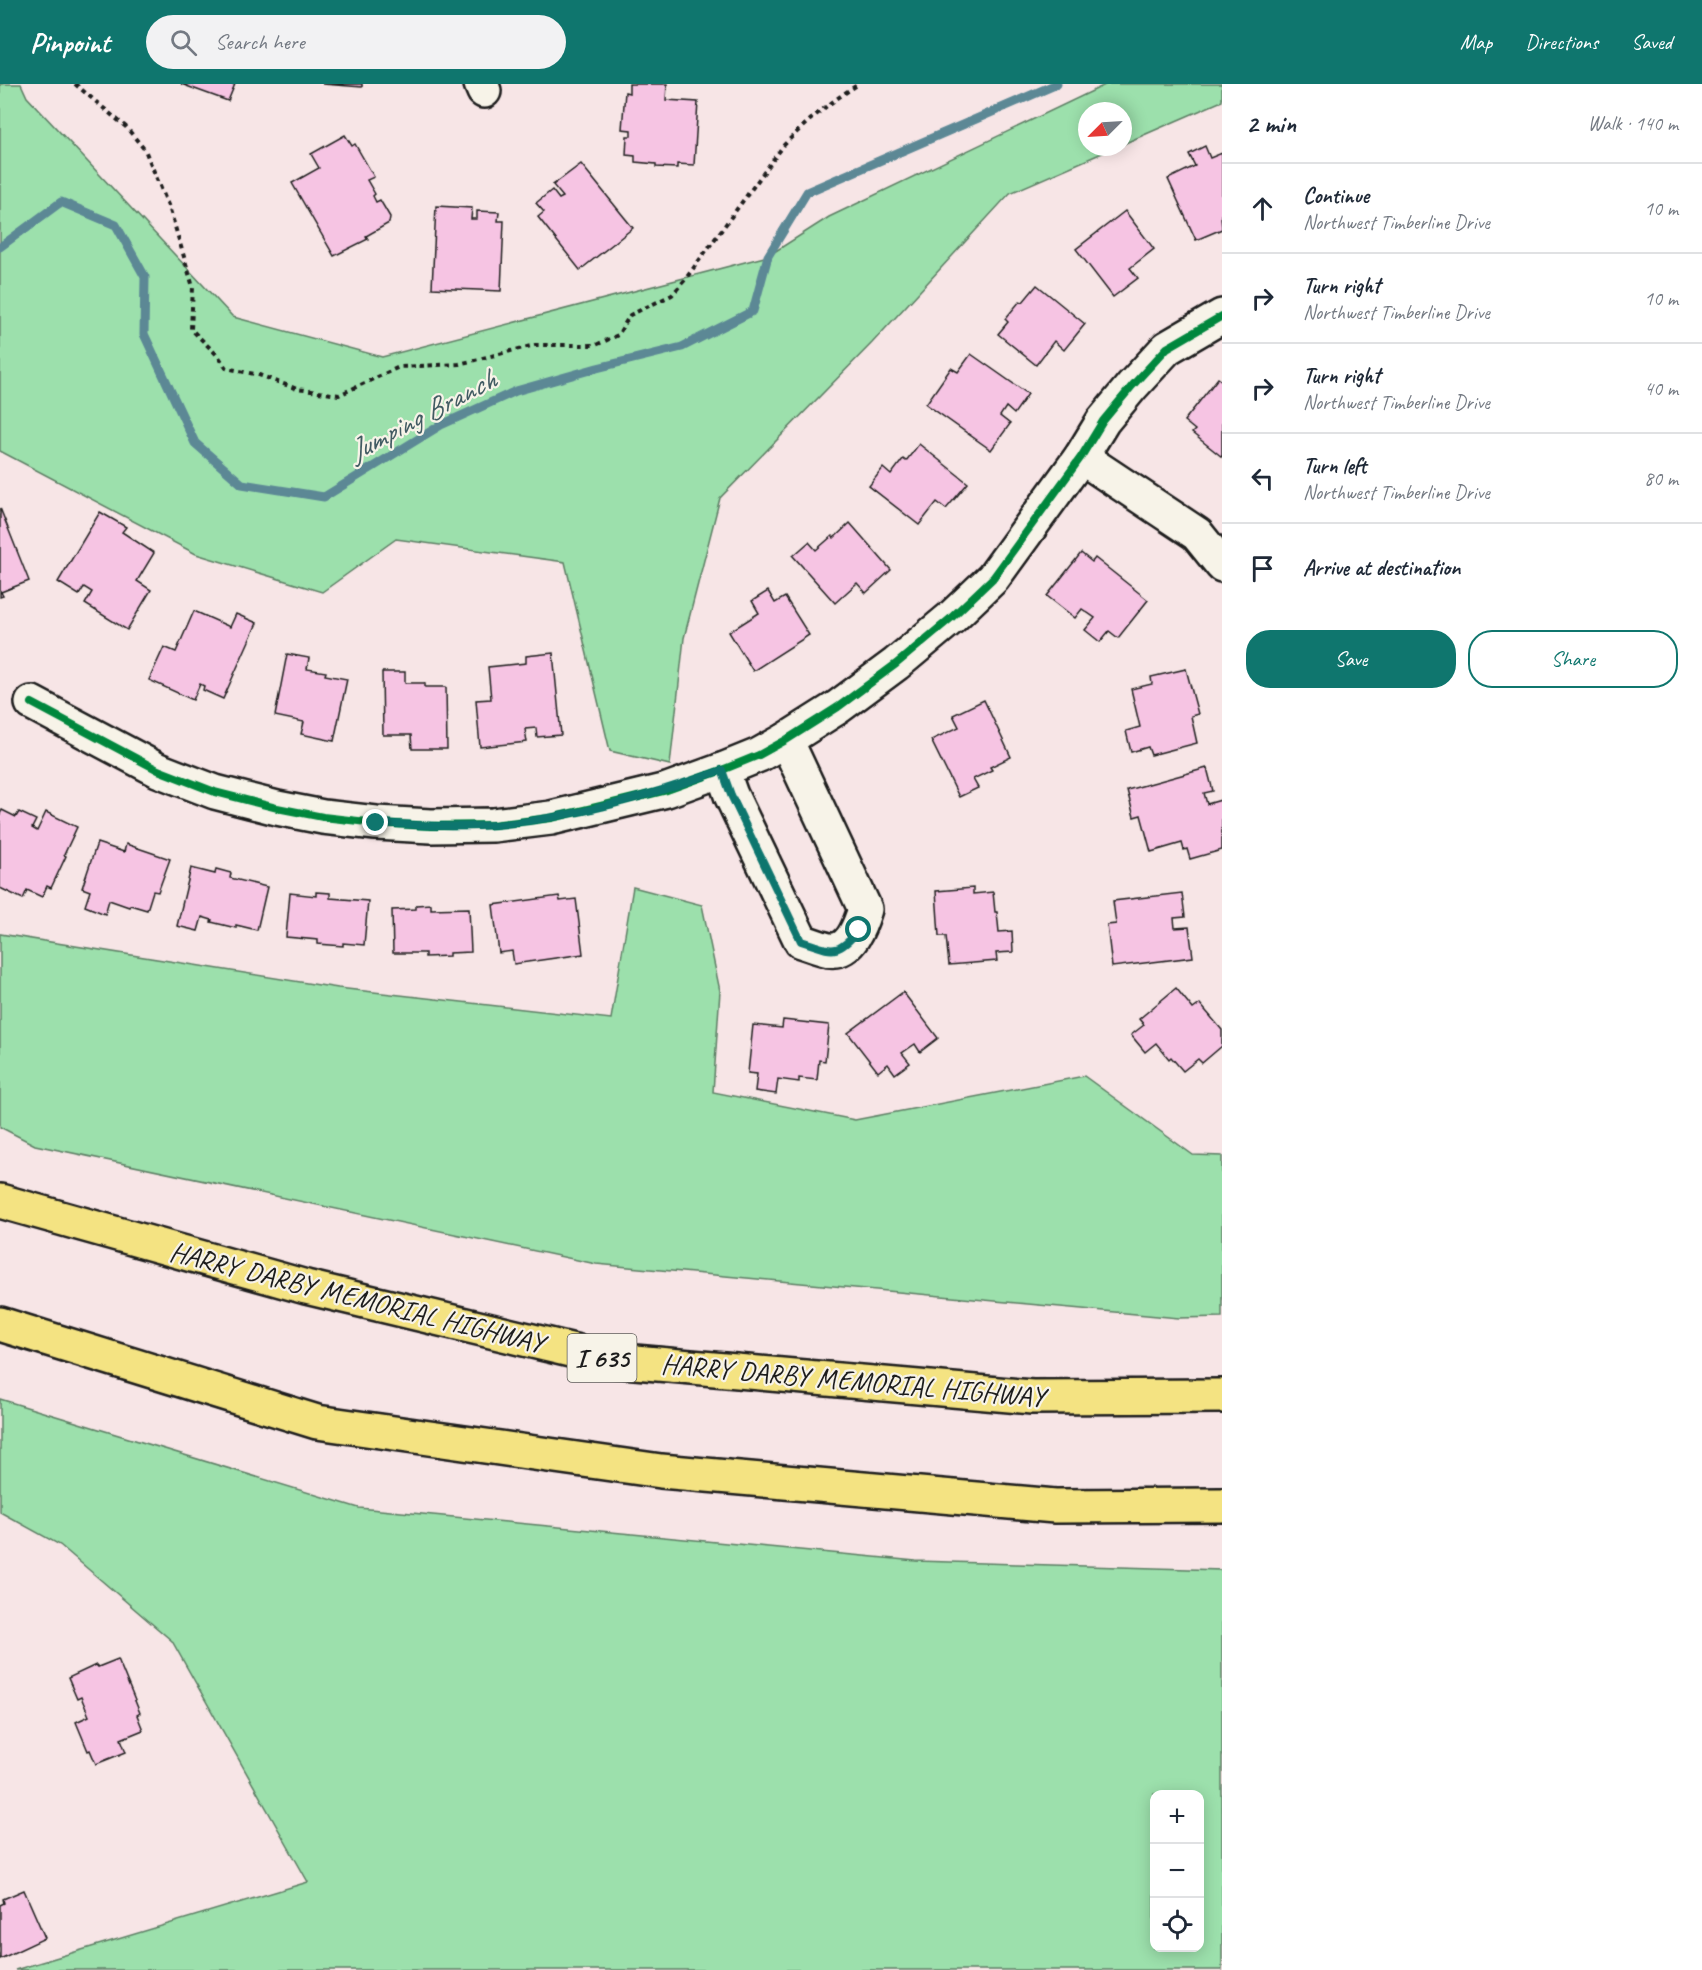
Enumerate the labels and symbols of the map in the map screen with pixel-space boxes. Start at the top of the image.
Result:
north arrow [1078,102,1132,156]
water label: Jumping Branch [339,359,504,471]
route end [362,809,388,835]
route start [845,916,871,942]
street label: HARRY DARBY MEMORIAL HIGHWAY [166,1234,552,1361]
road number: I 635 [568,1334,636,1382]
street label: HARRY DARBY MEMORIAL HIGHWAY [660,1346,1050,1415]

